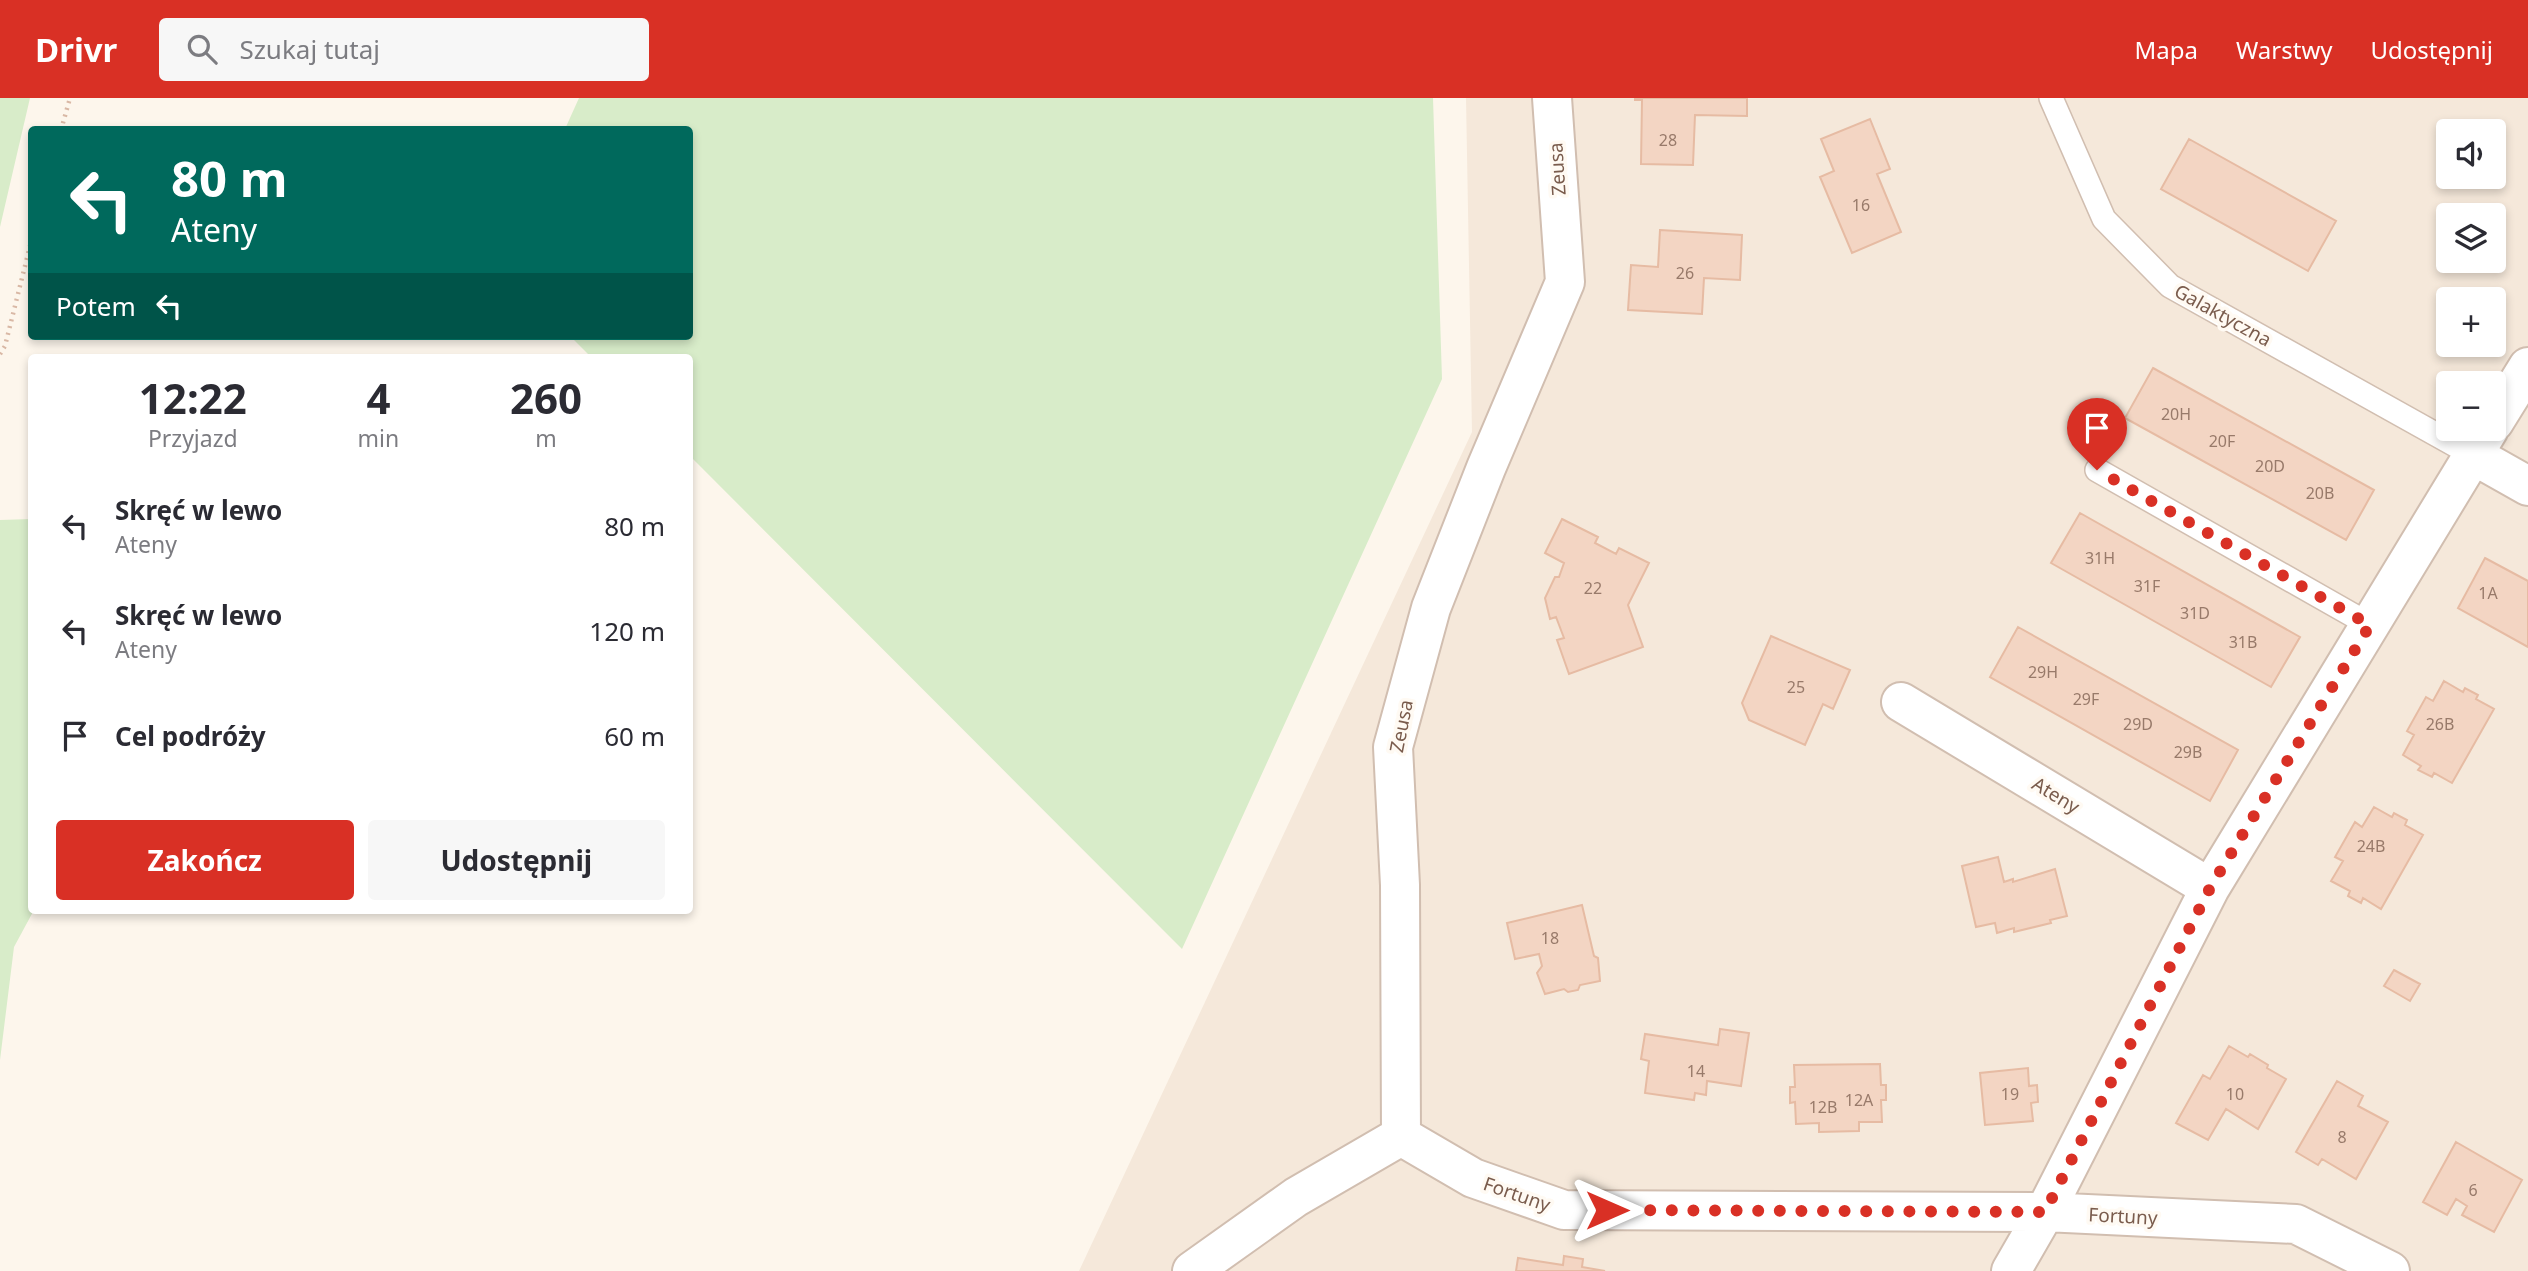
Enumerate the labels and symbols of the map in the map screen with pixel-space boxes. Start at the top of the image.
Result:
house number: 28 [1659,129,1677,151]
street label: Zeusa [1542,142,1572,196]
house number: 16 [1852,194,1870,216]
house number: 26 [1676,262,1694,284]
street label: Galaktyczna [2170,278,2276,352]
pin [2067,398,2127,470]
house number: 20H [2161,403,2191,425]
house number: 20F [2209,430,2235,452]
house number: 20D [2255,455,2285,477]
house number: 20B [2306,482,2334,504]
house number: 31H [2085,547,2115,569]
house number: 31F [2134,575,2160,597]
house number: 22 [1584,577,1602,599]
house number: 1A [2478,582,2498,604]
house number: 31D [2180,602,2210,624]
house number: 31B [2229,631,2257,653]
house number: 29H [2028,661,2058,683]
house number: 25 [1787,676,1805,698]
house number: 29F [2073,688,2099,710]
street label: Zeusa [1383,697,1419,755]
house number: 29D [2123,713,2153,735]
house number: 26B [2426,713,2454,735]
house number: 29B [2174,741,2202,763]
street label: Ateny [2027,771,2085,819]
house number: 24B [2357,835,2385,857]
house number: 18 [1541,927,1559,949]
house number: 14 [1687,1060,1705,1082]
house number: 19 [2001,1083,2019,1105]
house number: 10 [2226,1083,2244,1105]
house number: 12A [1845,1089,1874,1111]
house number: 12B [1809,1096,1837,1118]
house number: 8 [2337,1126,2347,1148]
street label: Fortuny [1480,1170,1554,1218]
position arrow [1570,1173,1644,1247]
house number: 6 [2468,1179,2478,1201]
street label: Fortuny [2088,1201,2159,1231]

